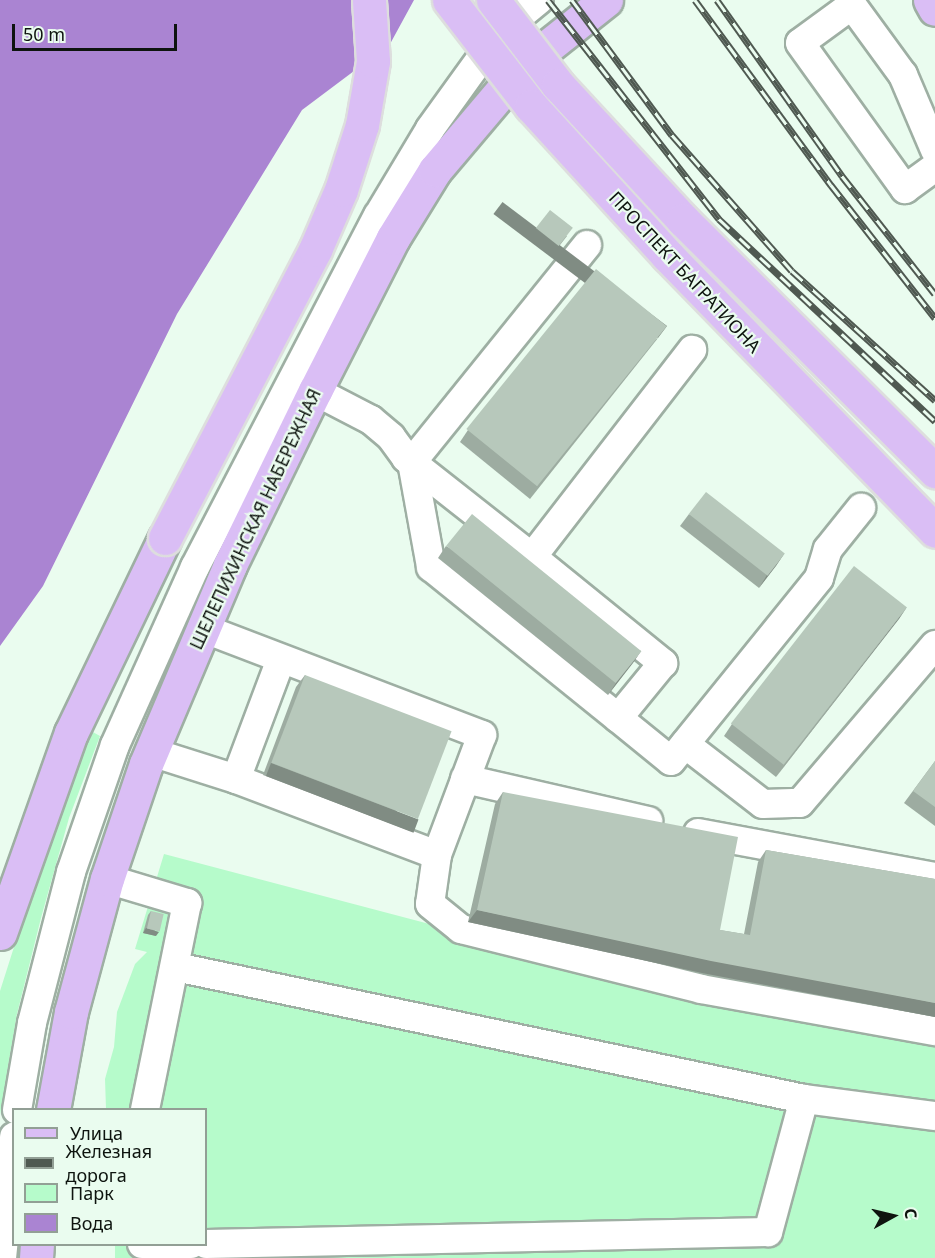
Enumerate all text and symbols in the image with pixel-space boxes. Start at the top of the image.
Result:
scale bar [15,12,180,50]
text: 50 m [23,22,65,46]
street label: ПРОСПЕКТ БАГРАТИОНА [605,187,765,357]
street label: ШЕЛЕПИХИНСКАЯ НАБЕРЕЖНАЯ [185,385,325,653]
legend [12,1108,207,1246]
text: Улица [70,1121,123,1145]
text: Железная дорога [66,1139,152,1187]
text: Парк [70,1181,114,1205]
north arrow [863,1186,923,1246]
text: С [899,1207,922,1220]
text: Вода [70,1211,113,1235]

